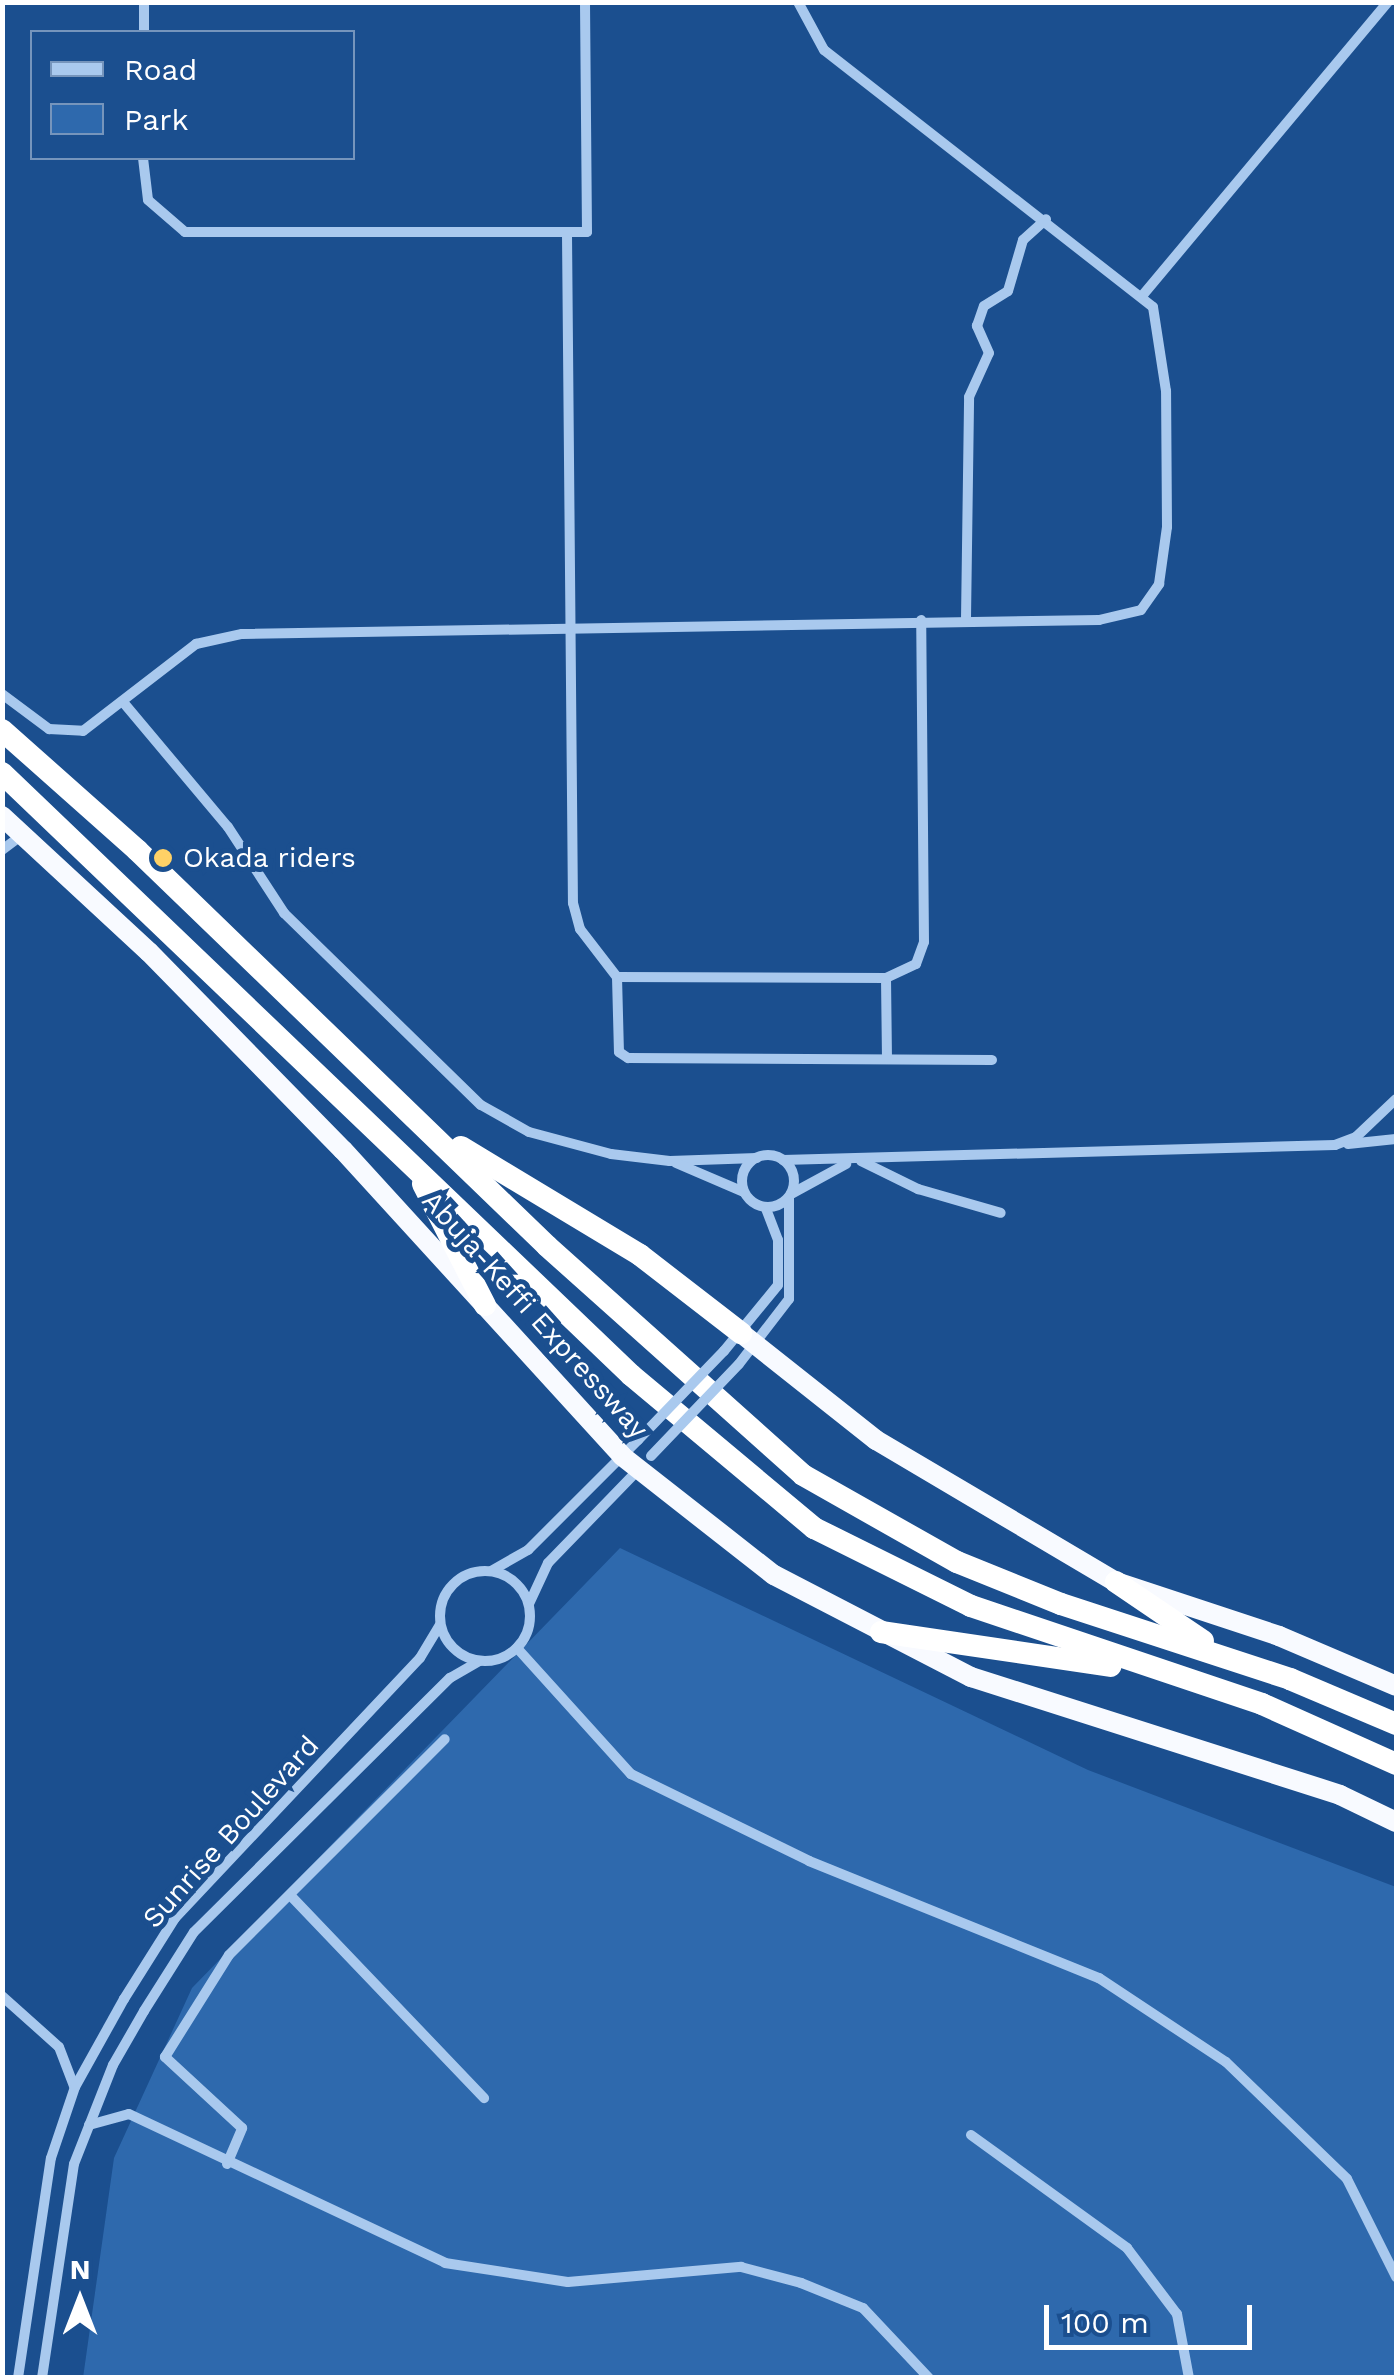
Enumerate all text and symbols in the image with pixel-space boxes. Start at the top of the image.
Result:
legend [30,30,355,160]
text: Road [124,52,197,87]
text: Park [124,102,189,137]
place label: Okada riders [183,841,356,875]
marker: Okada riders [152,847,174,869]
street label: Abuja-Keffi Expressway [415,1184,655,1446]
street label: Sunrise Boulevard [136,1729,326,1935]
north arrow [30,2250,130,2350]
text: N [70,2253,90,2286]
scale bar [1049,2285,1256,2347]
text: 100 m [1061,2305,1149,2340]

